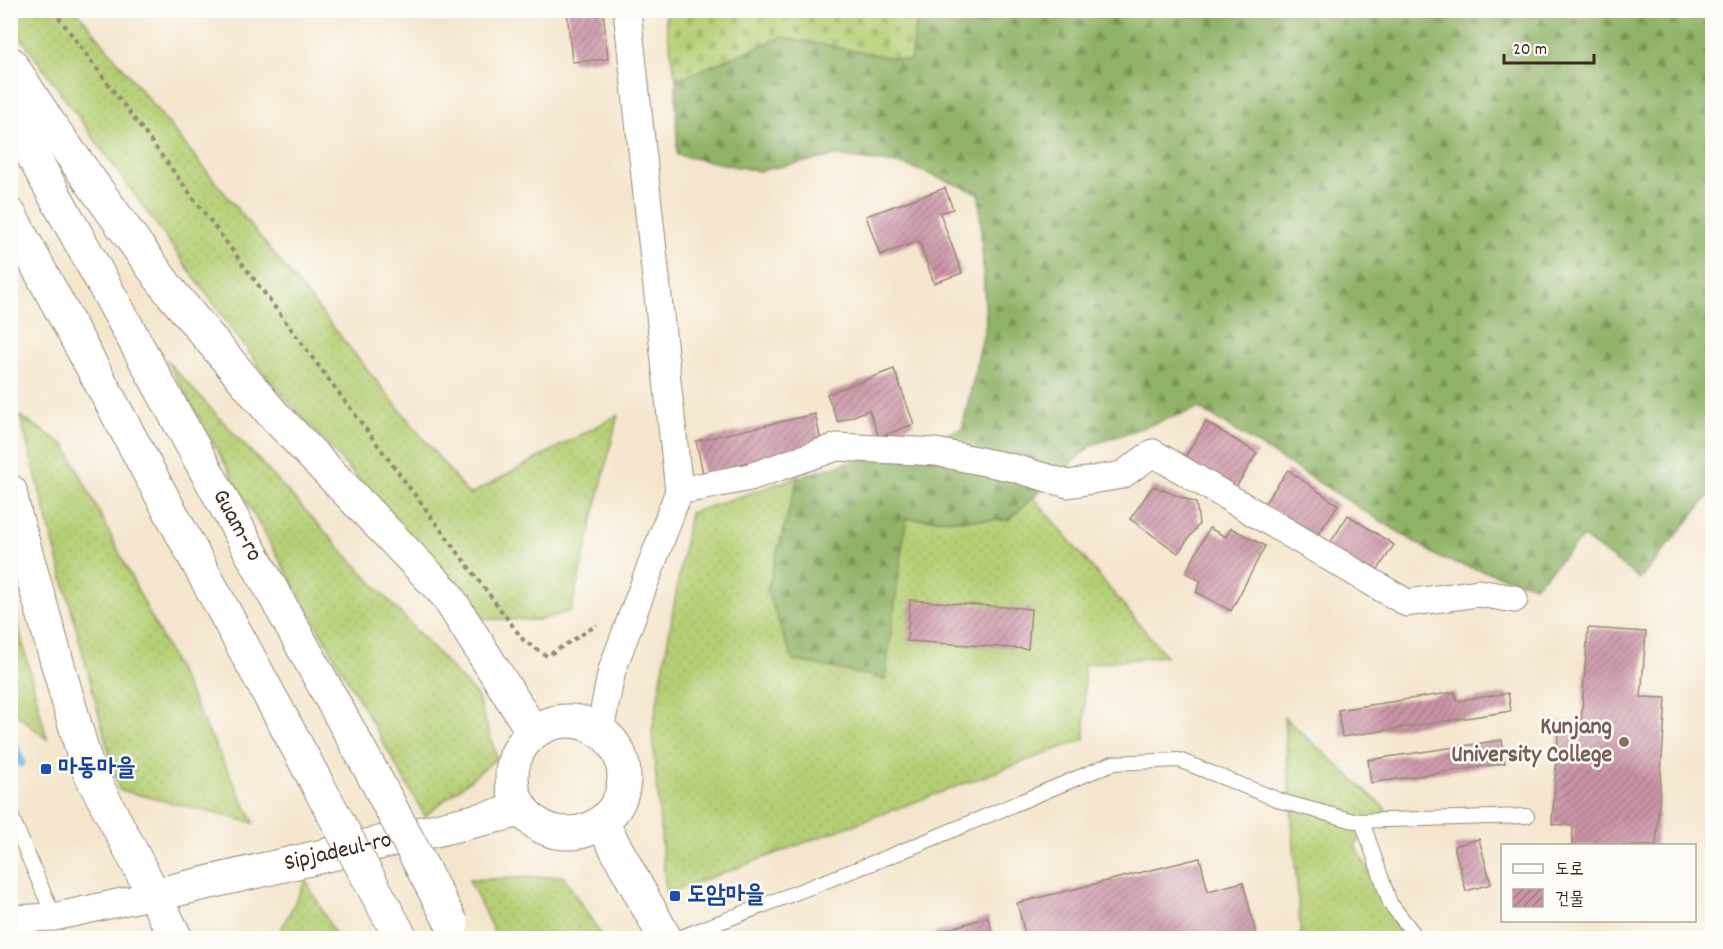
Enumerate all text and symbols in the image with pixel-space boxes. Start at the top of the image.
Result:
scale bar [1504,27,1594,65]
text: 20 m [1513,38,1547,63]
street label: Guam-ro [203,483,270,568]
place label: Kunjang University College [1451,711,1612,773]
marker: Kunjang University College [1617,735,1631,749]
place label: 마동마을 [58,752,135,786]
marker: 마동마을 [39,762,53,776]
street label: Sipjadeul-ro [281,824,395,881]
legend [1501,844,1696,922]
text: 도로 [1555,858,1584,883]
place label: 도암마을 [687,879,764,913]
text: 건물 [1555,888,1584,913]
marker: 도암마을 [668,889,682,903]

